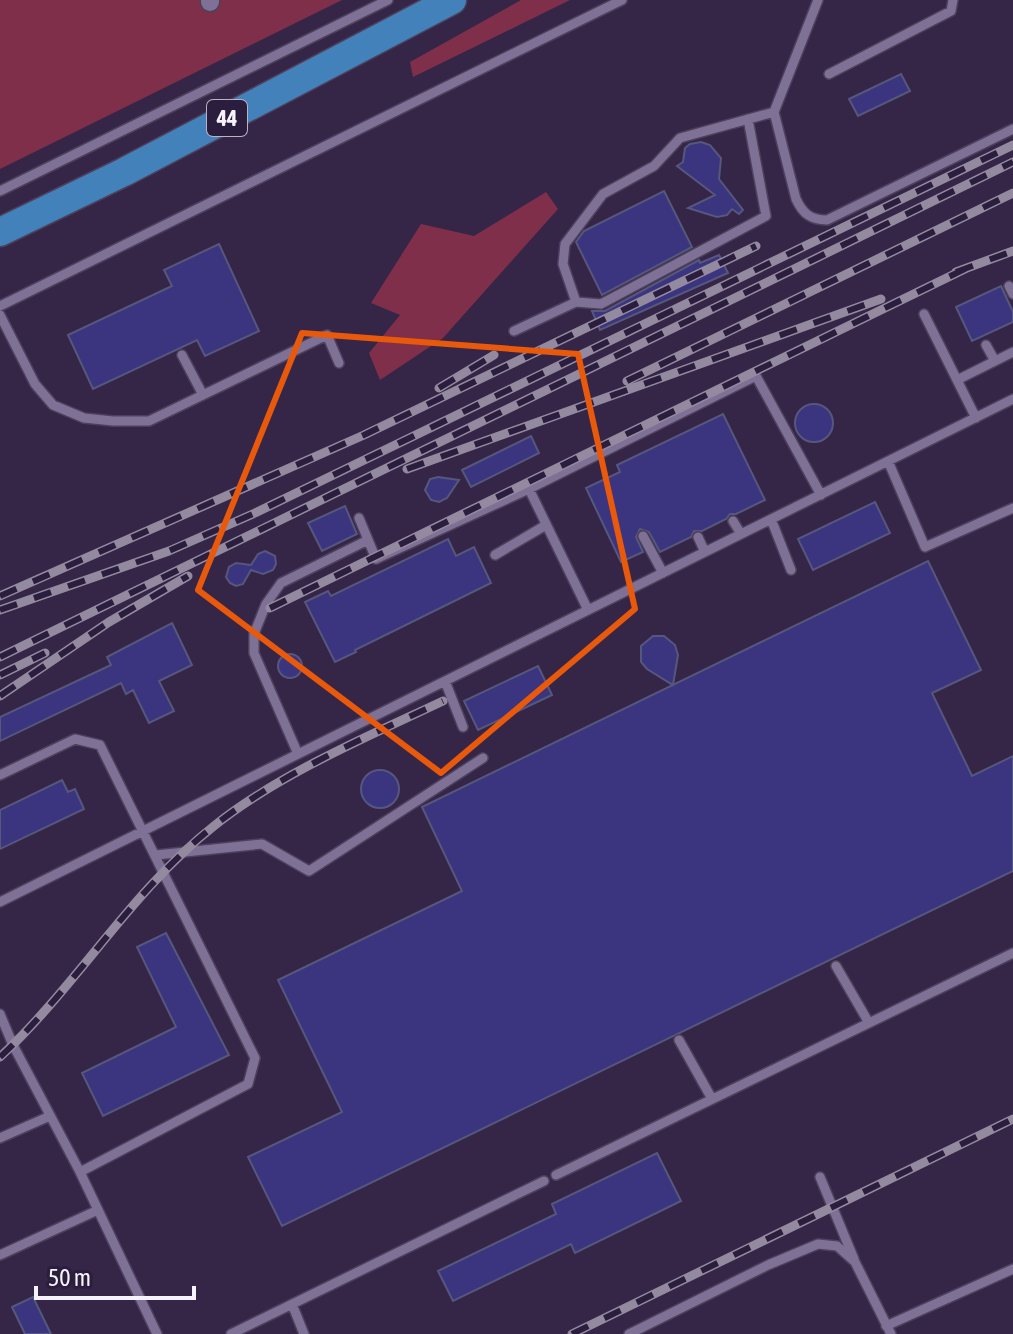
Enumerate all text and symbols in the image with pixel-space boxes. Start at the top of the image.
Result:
road number: 44 [207,100,247,136]
scale bar [36,1250,194,1300]
text: 50 m [48,1264,91,1291]

